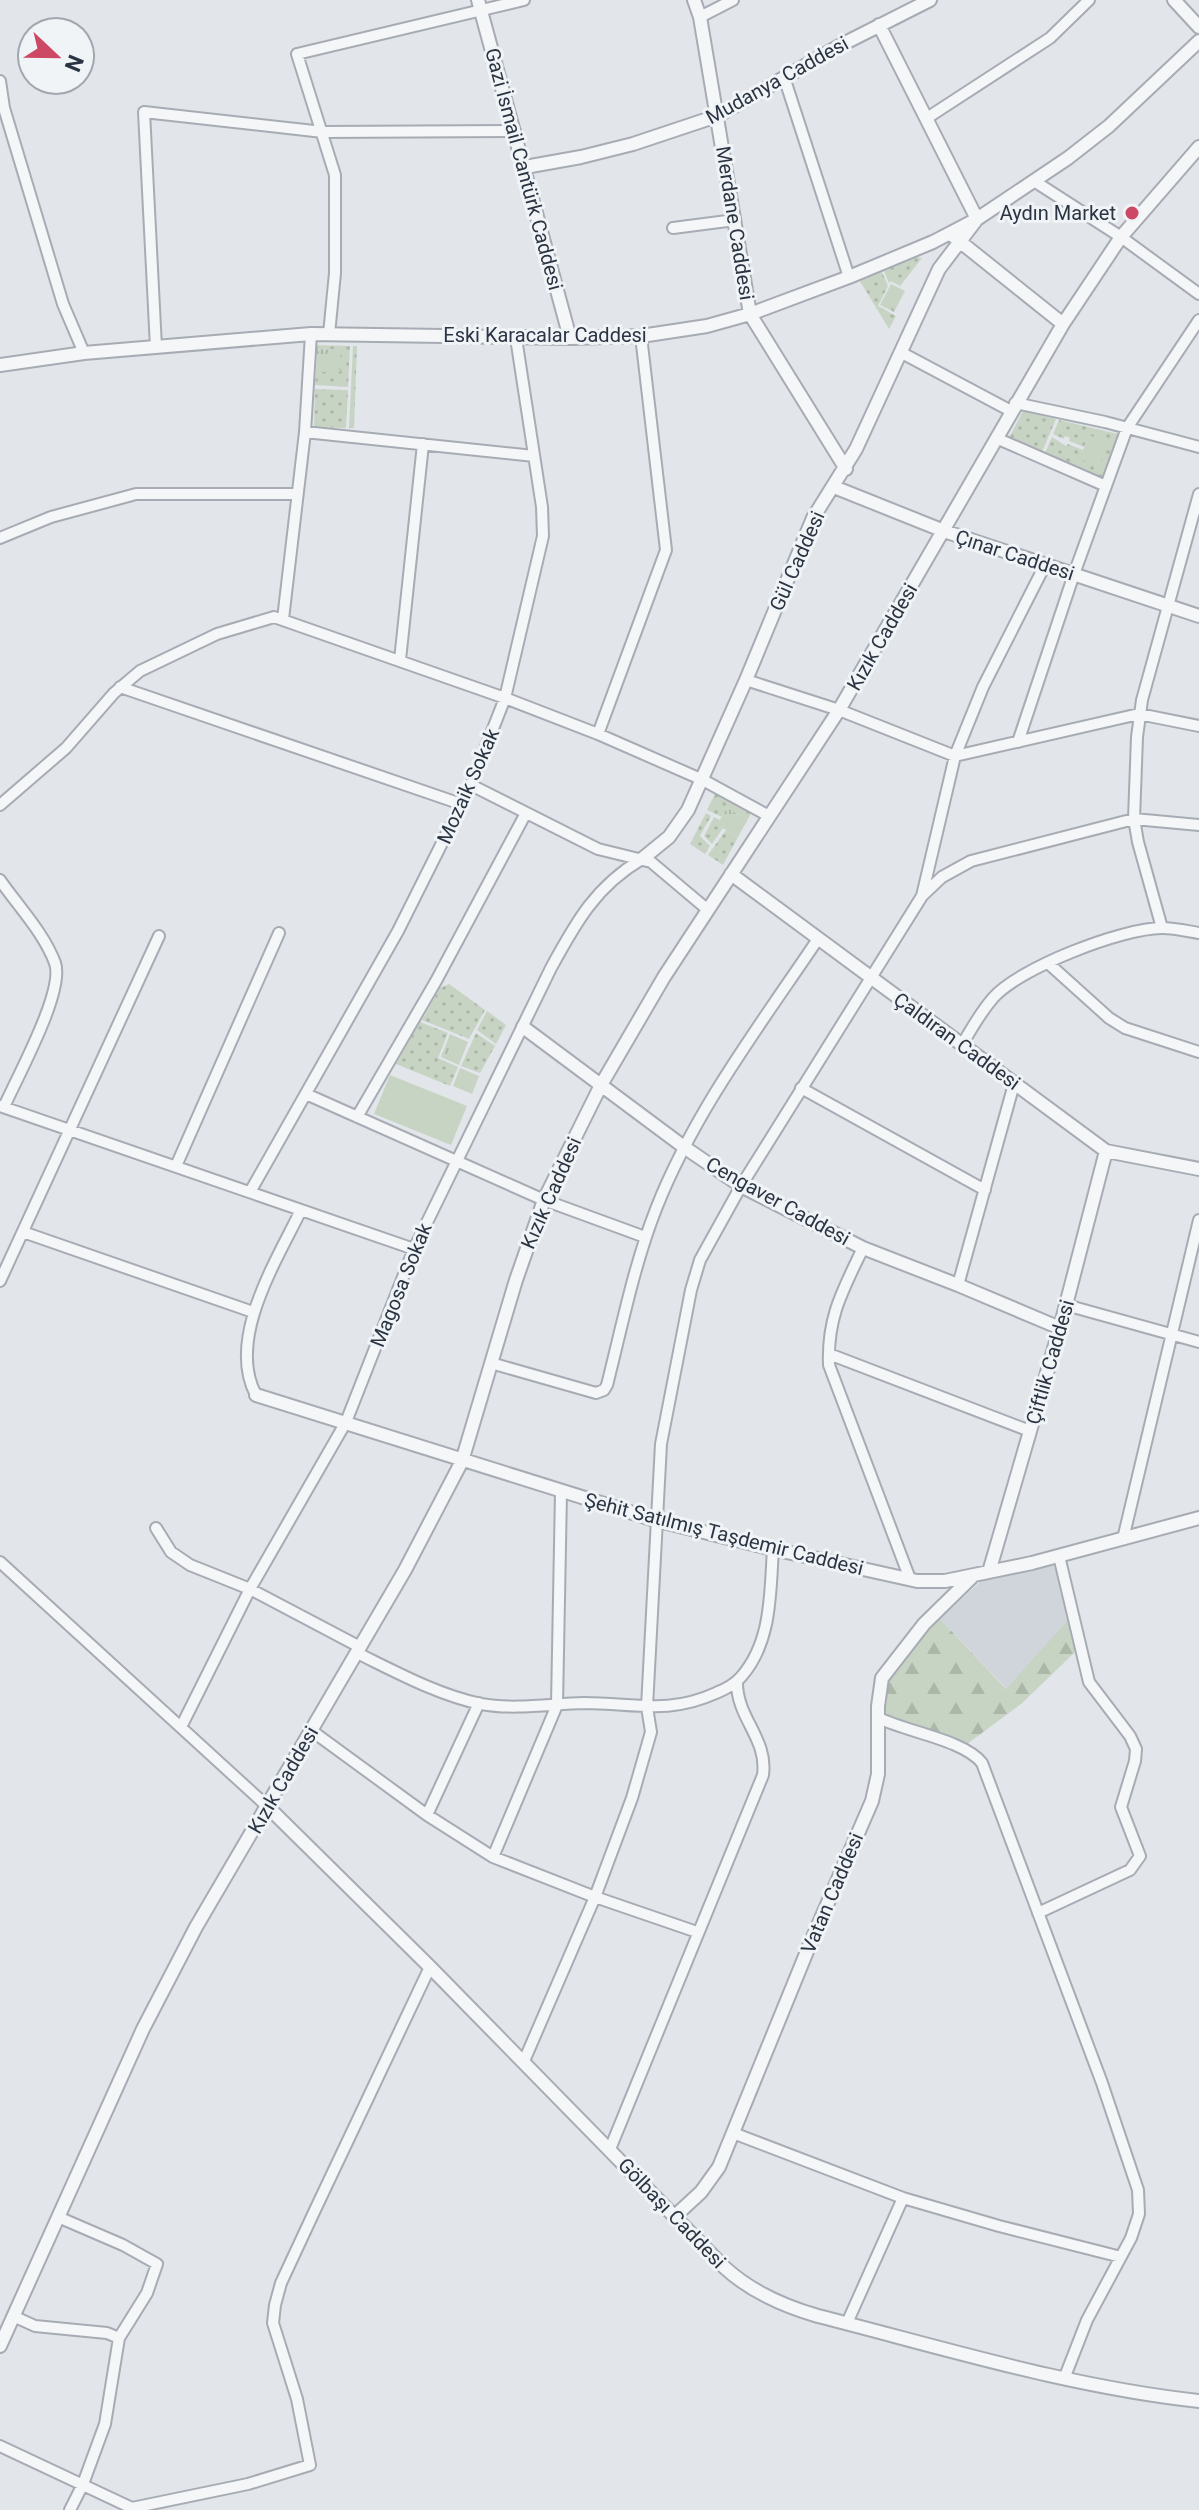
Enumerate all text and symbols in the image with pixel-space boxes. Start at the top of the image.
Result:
north arrow [16,16,96,96]
street label: Mudanya Caddesi [702,31,852,129]
street label: Gazi İsmail Cantürk Caddesi [480,45,568,293]
text: N [60,51,89,75]
street label: Merdane Caddesi [711,144,759,302]
place label: Aydın Market [1000,201,1116,225]
marker: Aydın Market [1123,204,1141,222]
street label: Eski Karacalar Caddesi [443,323,647,347]
street label: Gül Caddesi [764,507,830,615]
street label: Çınar Caddesi [952,524,1078,586]
street label: Kızık Caddesi [842,579,922,695]
street label: Mozaik Sokak [432,724,505,847]
street label: Çaldıran Caddesi [889,987,1025,1095]
street label: Kızık Caddesi [516,1133,586,1253]
street label: Cengaver Caddesi [702,1152,854,1250]
street label: Magosa Sokak [365,1219,437,1350]
street label: Çiftlik Caddesi [1021,1297,1079,1427]
street label: Şehit Satılmış Taşdemir Caddesi [582,1488,866,1580]
street label: Kızık Caddesi [243,1722,323,1838]
street label: Vatan Caddesi [796,1829,868,1957]
street label: Gölbaşı Caddesi [613,2153,731,2273]

